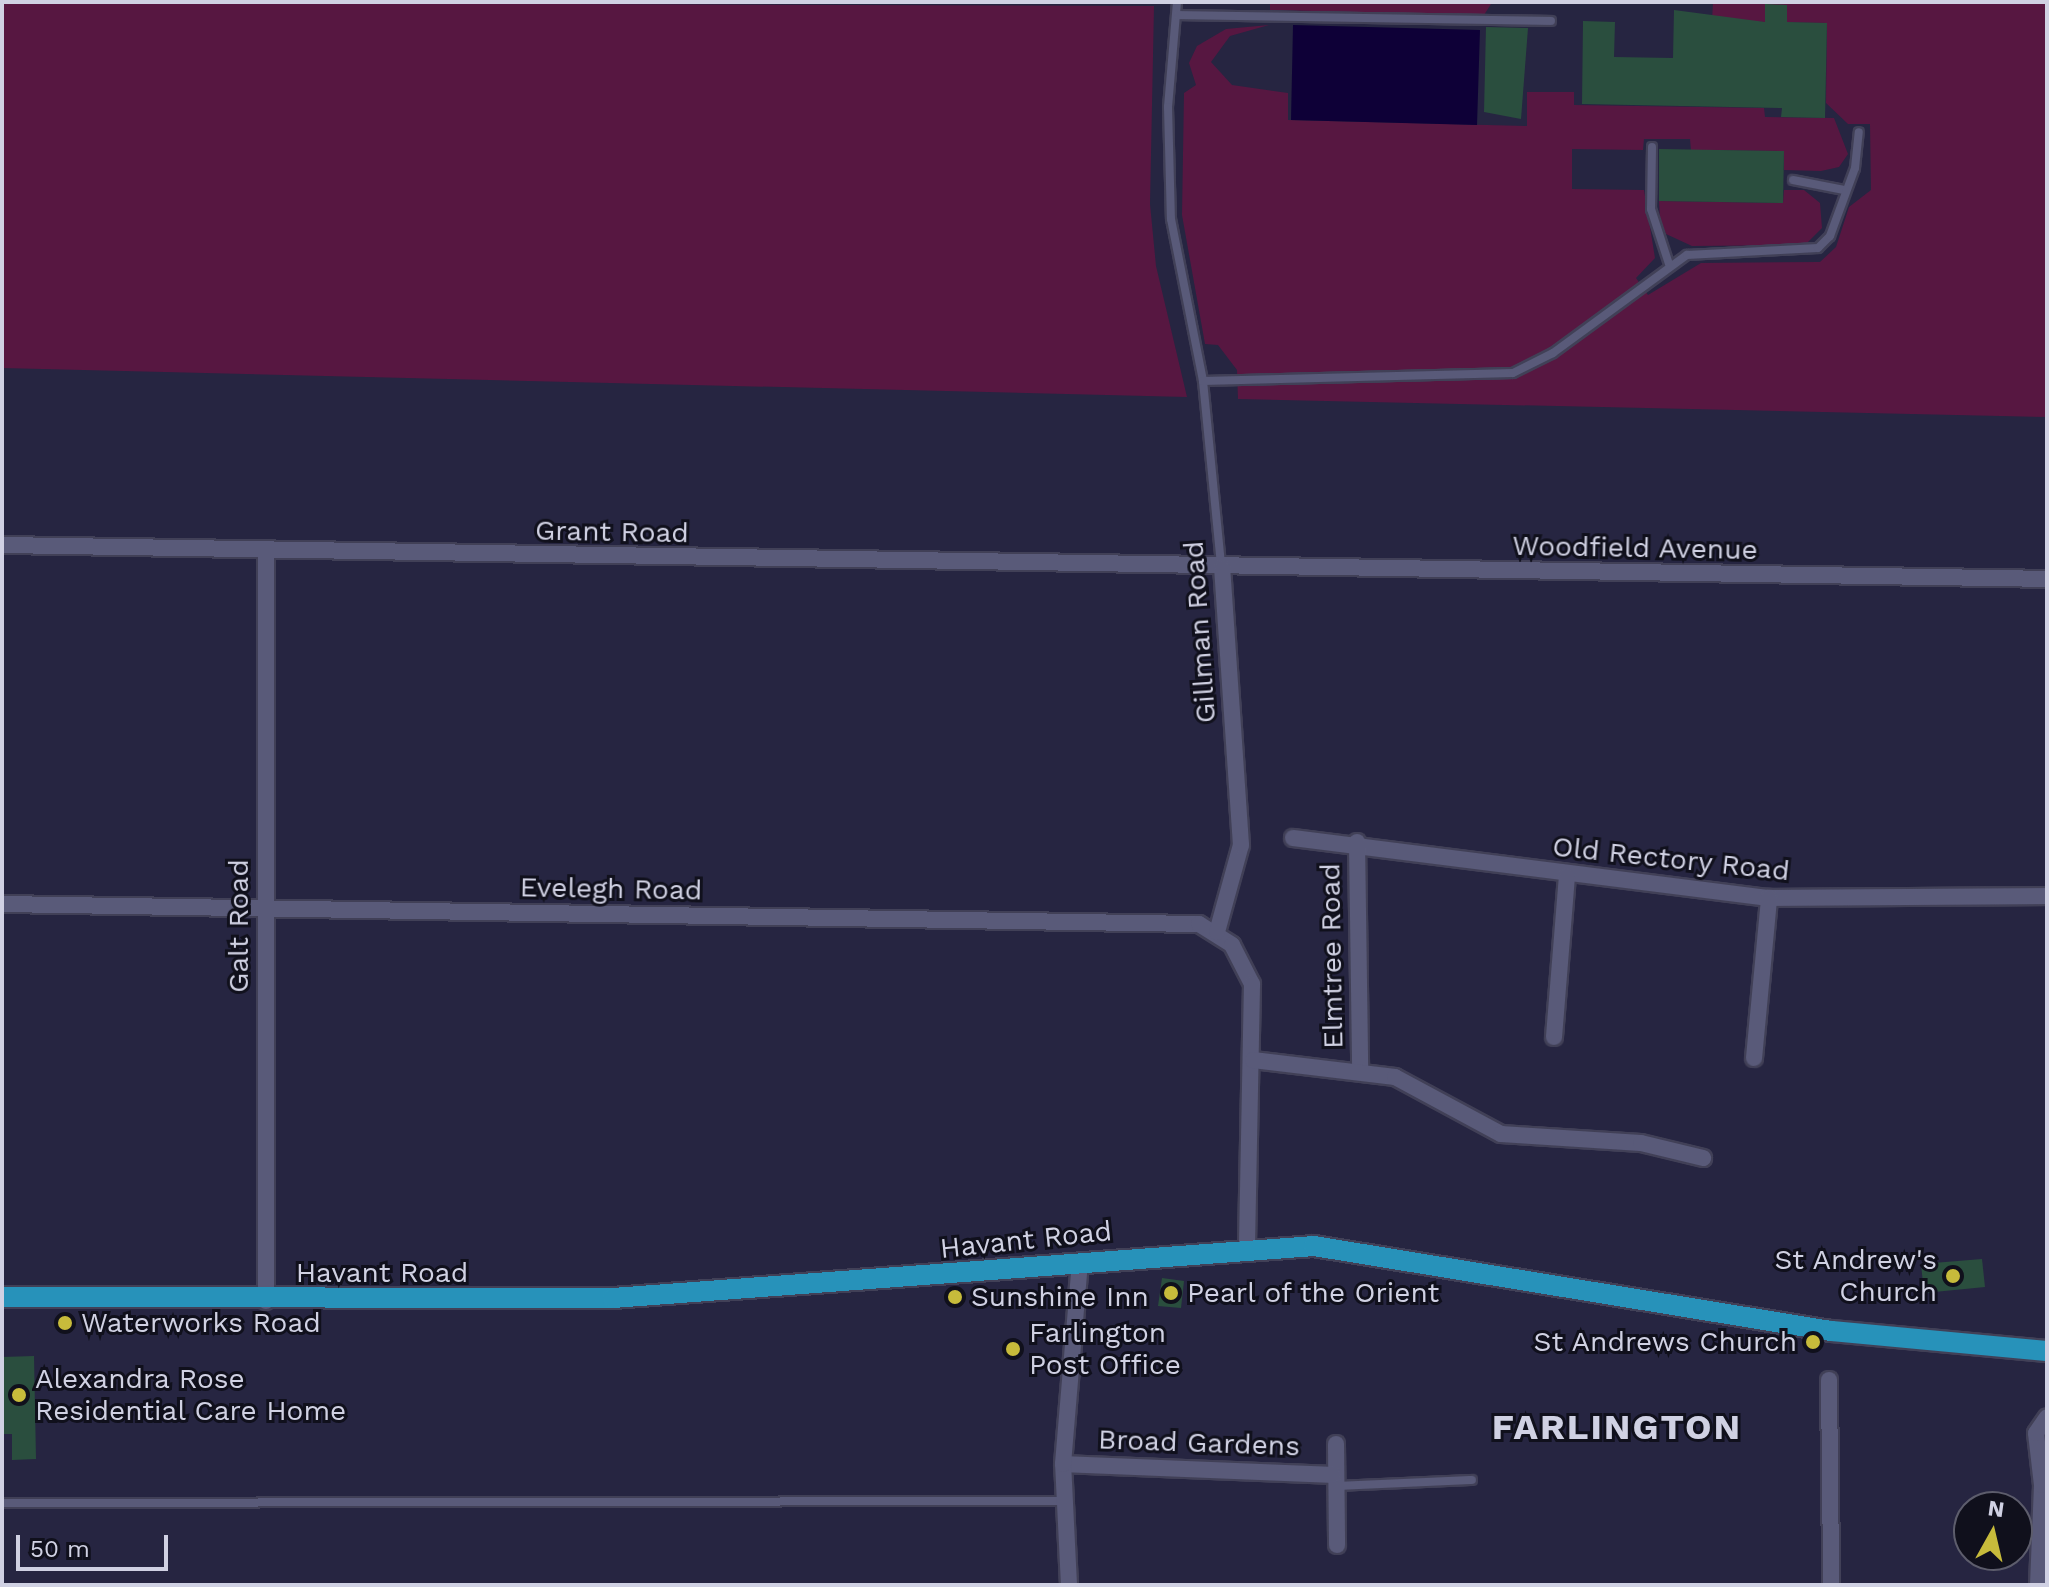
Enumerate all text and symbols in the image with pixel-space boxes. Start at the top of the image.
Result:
street label: Grant Road [535,514,689,550]
street label: Woodfield Avenue [1512,529,1758,567]
street label: Gillman Road [1177,540,1223,724]
street label: Old Rectory Road [1550,830,1792,888]
street label: Galt Road [222,859,256,993]
street label: Elmtree Road [1314,863,1350,1049]
street label: Evelegh Road [519,871,703,907]
street label: Havant Road [938,1214,1114,1266]
place label: St Andrew's Church [1773,1243,1937,1309]
street label: Havant Road [296,1256,468,1290]
marker: St Andrew's Church [1944,1267,1962,1285]
place label: Pearl of the Orient [1187,1276,1442,1310]
place label: Sunshine Inn [971,1280,1149,1314]
marker: Pearl of the Orient [1162,1284,1180,1302]
marker: Sunshine Inn [946,1288,964,1306]
place label: Waterworks Road [81,1306,321,1340]
marker: Waterworks Road [56,1314,74,1332]
place label: Farlington Post Office [1029,1316,1181,1382]
place label: St Andrews Church [1532,1325,1797,1359]
marker: St Andrews Church [1804,1333,1822,1351]
marker: Farlington Post Office [1004,1340,1022,1358]
place label: Alexandra Rose Residential Care Home [35,1362,347,1428]
marker: Alexandra Rose Residential Care Home [10,1386,28,1404]
district label: FARLINGTON [1492,1406,1742,1450]
street label: Broad Gardens [1098,1423,1300,1463]
north arrow [1953,1491,2033,1571]
text: N [1986,1495,2006,1522]
scale bar [20,1519,172,1569]
text: 50 m [30,1535,90,1563]

